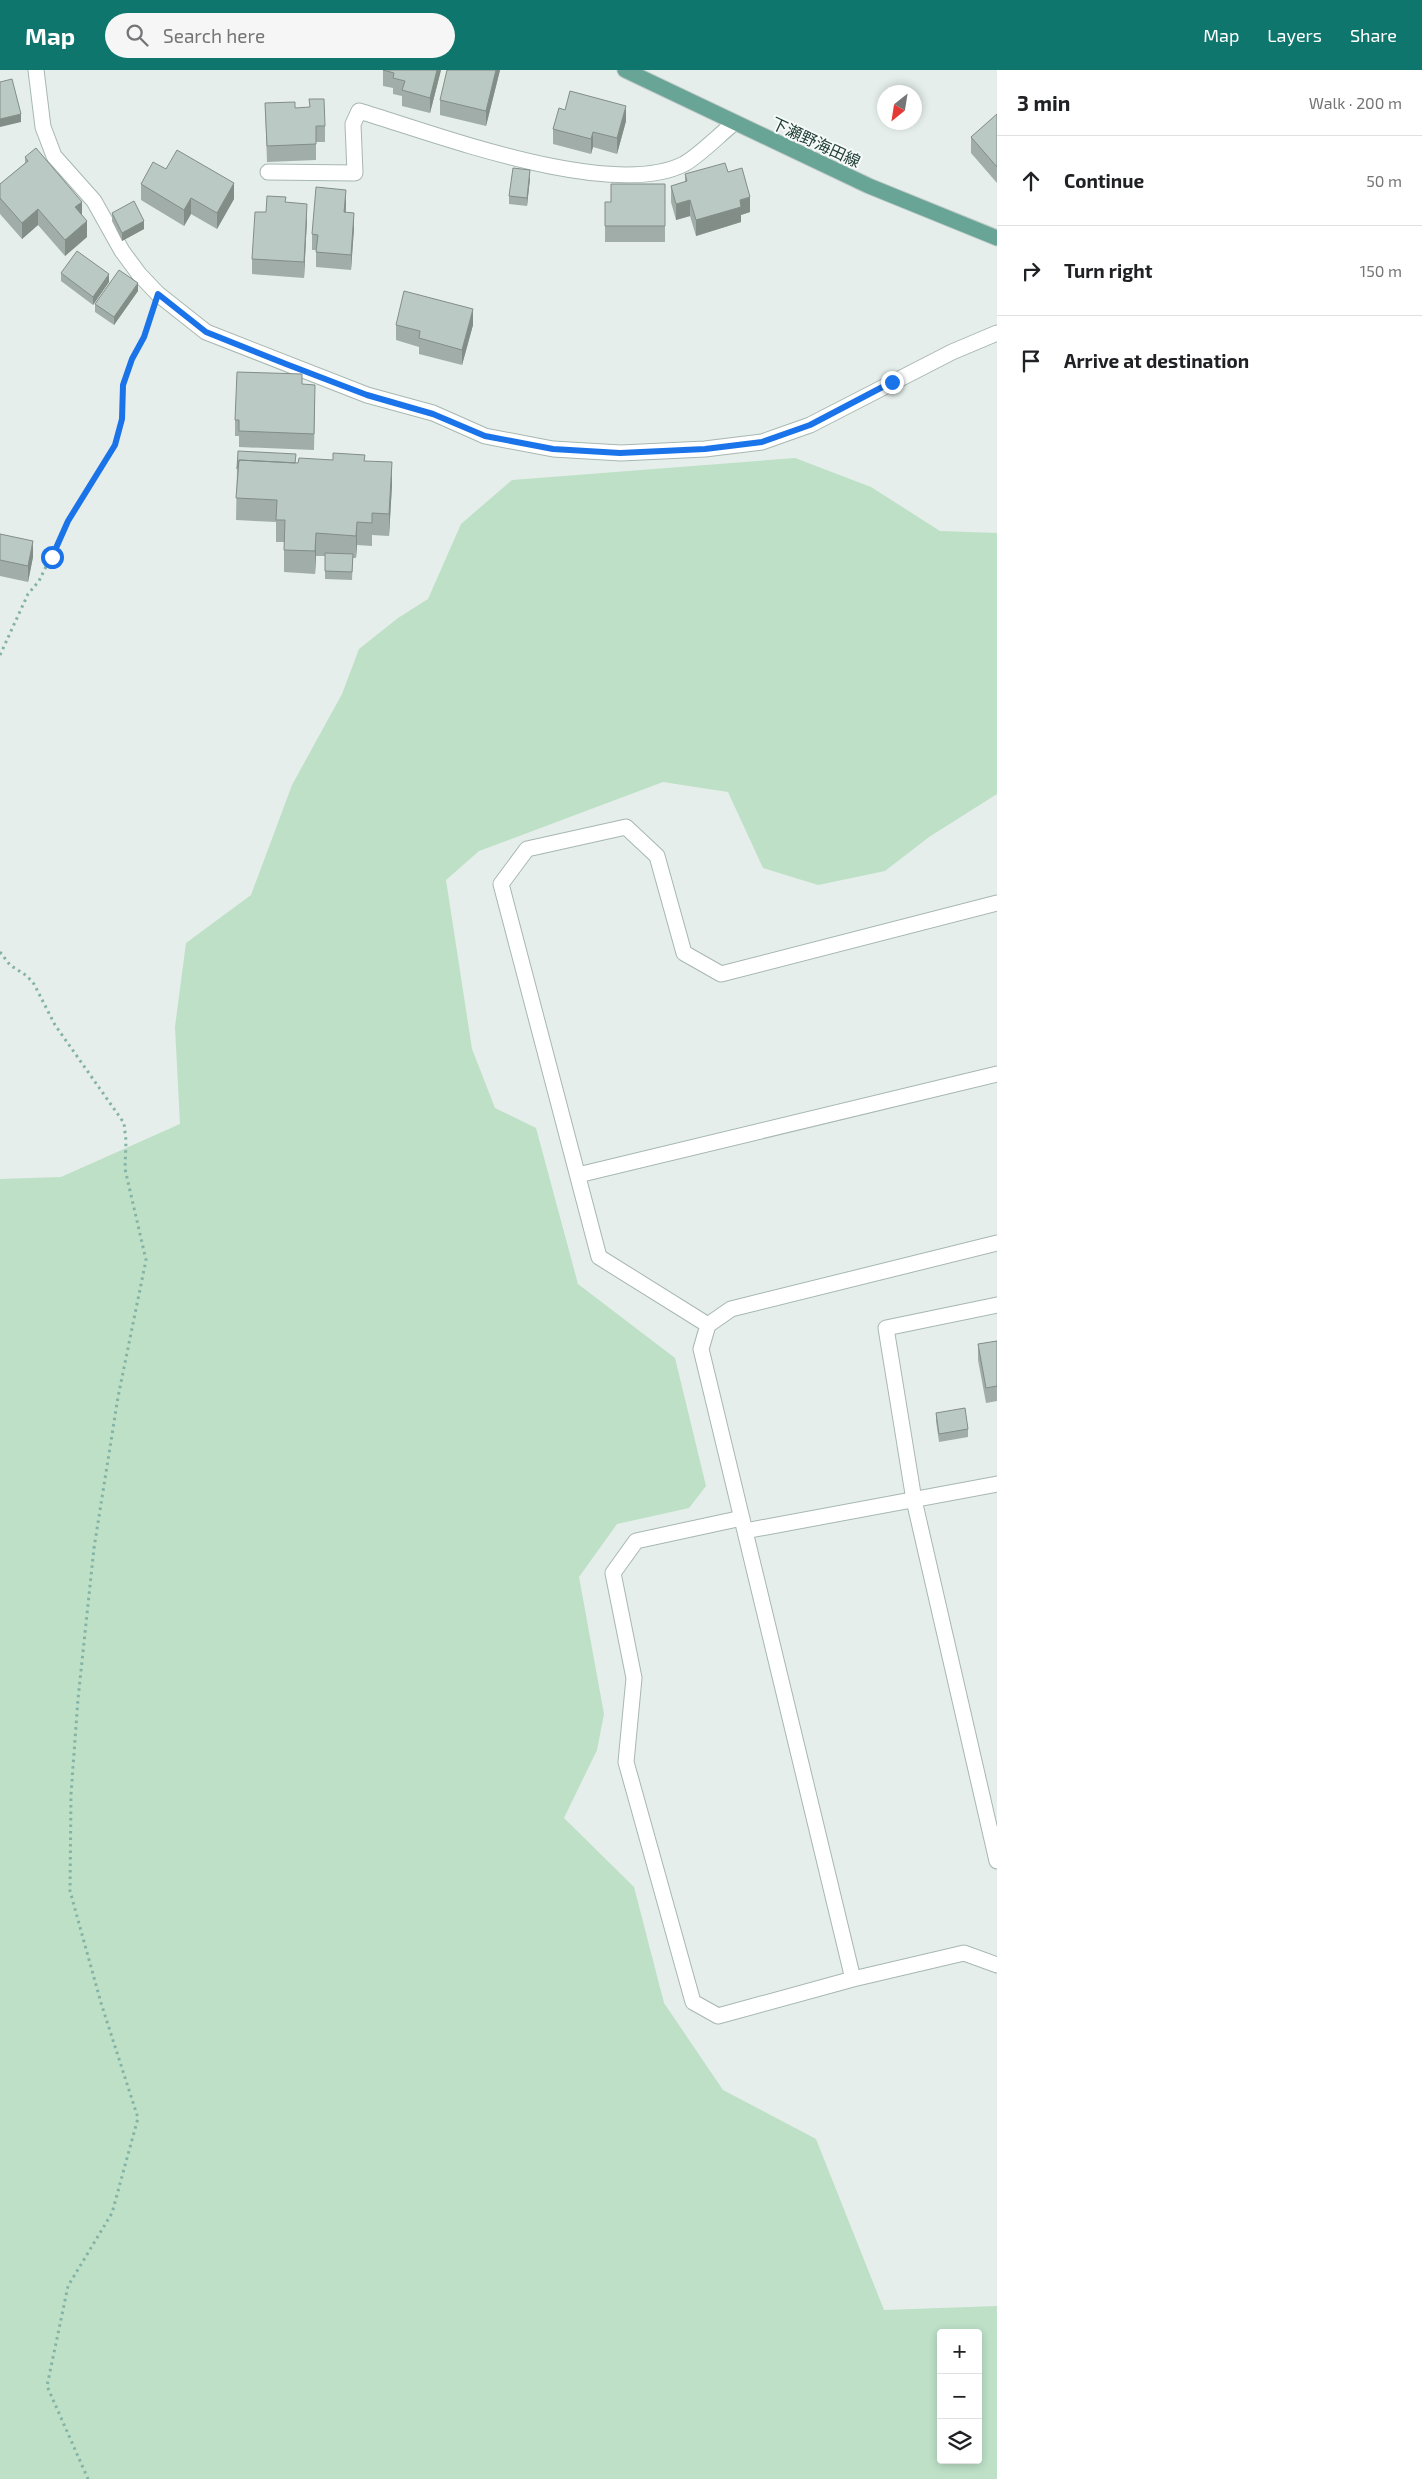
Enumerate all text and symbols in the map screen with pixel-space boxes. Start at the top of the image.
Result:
search box [105,13,455,58]
text: Map [25,21,75,50]
icon: search [123,21,151,49]
text: Search here [163,24,265,47]
text: Map [1203,24,1239,46]
text: Layers [1267,24,1322,46]
text: Share [1350,24,1397,46]
north arrow [877,85,922,130]
text: 3 min [1017,90,1070,115]
text: Walk · 200 m [1309,93,1402,112]
street label: 下瀬野海田線 [769,113,864,170]
icon: ahead [1017,167,1045,195]
text: Continue [1064,169,1144,192]
text: 50 m [1366,171,1402,190]
icon: right [1017,257,1045,285]
text: Turn right [1064,259,1152,282]
text: 150 m [1360,261,1402,280]
icon: arrive [1017,347,1045,375]
text: Arrive at destination [1064,349,1249,372]
route end [881,371,904,394]
route start [41,546,64,569]
map controls [937,2329,982,2464]
button: + [937,2329,982,2374]
button: − [937,2374,982,2419]
button: layers [937,2419,982,2464]

